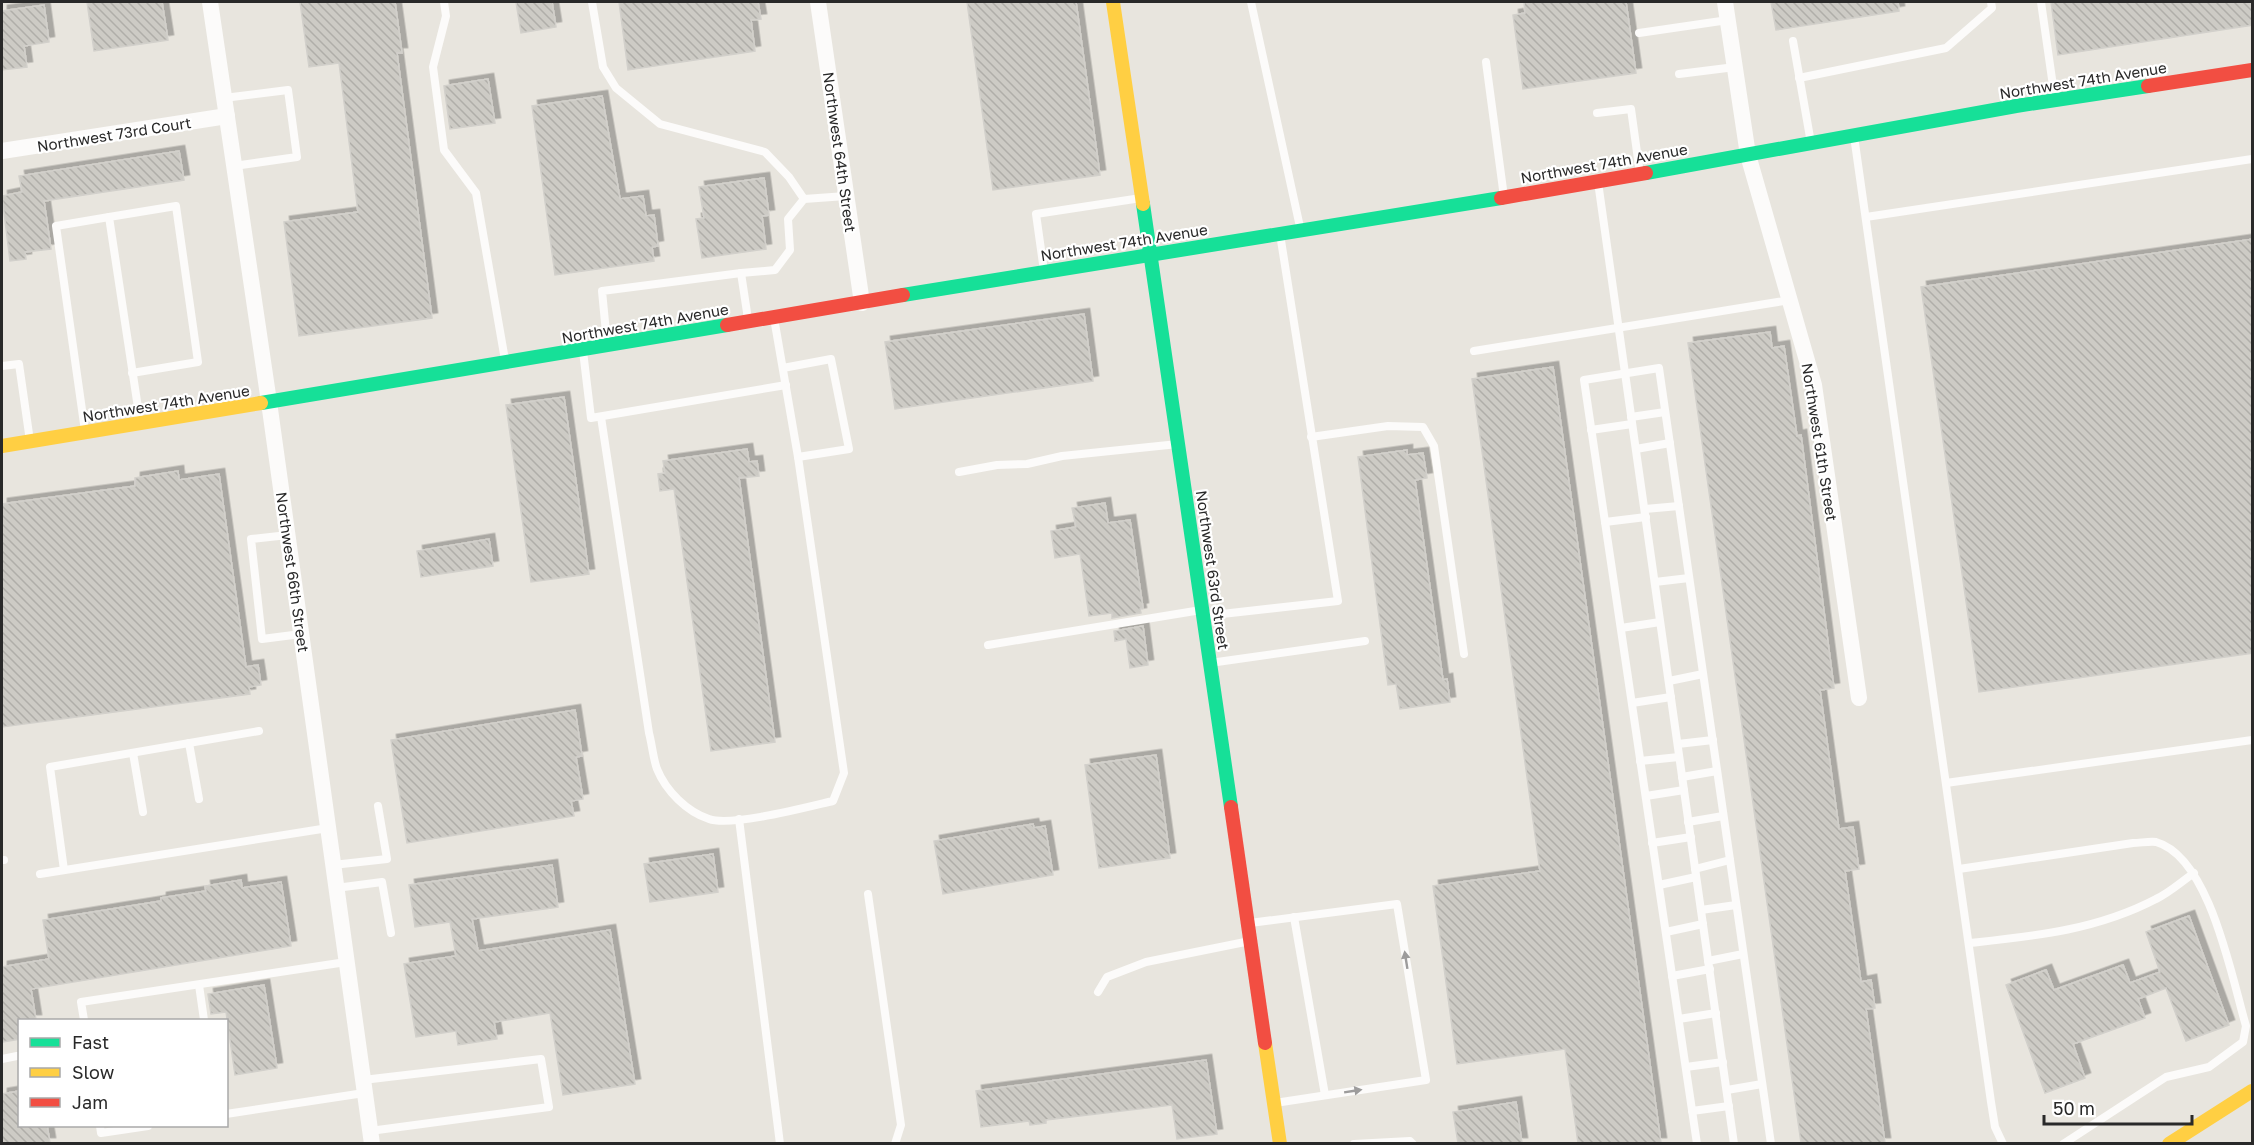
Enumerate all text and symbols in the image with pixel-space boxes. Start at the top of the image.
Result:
street label: Northwest 74th Avenue [1998,58,2168,102]
street label: Northwest 64th Street [820,71,860,233]
street label: Northwest 73rd Court [36,113,192,155]
street label: Northwest 74th Avenue [1519,139,1689,187]
street label: Northwest 74th Avenue [1039,220,1209,264]
street label: Northwest 74th Avenue [560,299,730,347]
street label: Northwest 61th Street [1799,362,1841,522]
street label: Northwest 74th Avenue [81,381,251,425]
street label: Northwest 63rd Street [1193,489,1233,651]
street label: Northwest 66th Street [273,491,313,653]
one-way arrow [1401,950,1410,969]
legend [18,1019,228,1127]
text: Fast [72,1031,109,1053]
text: Slow [72,1061,115,1083]
one-way arrow [1343,1086,1362,1095]
scale bar [2044,1088,2192,1126]
text: Jam [72,1091,108,1113]
text: 50 m [2053,1097,2095,1119]

